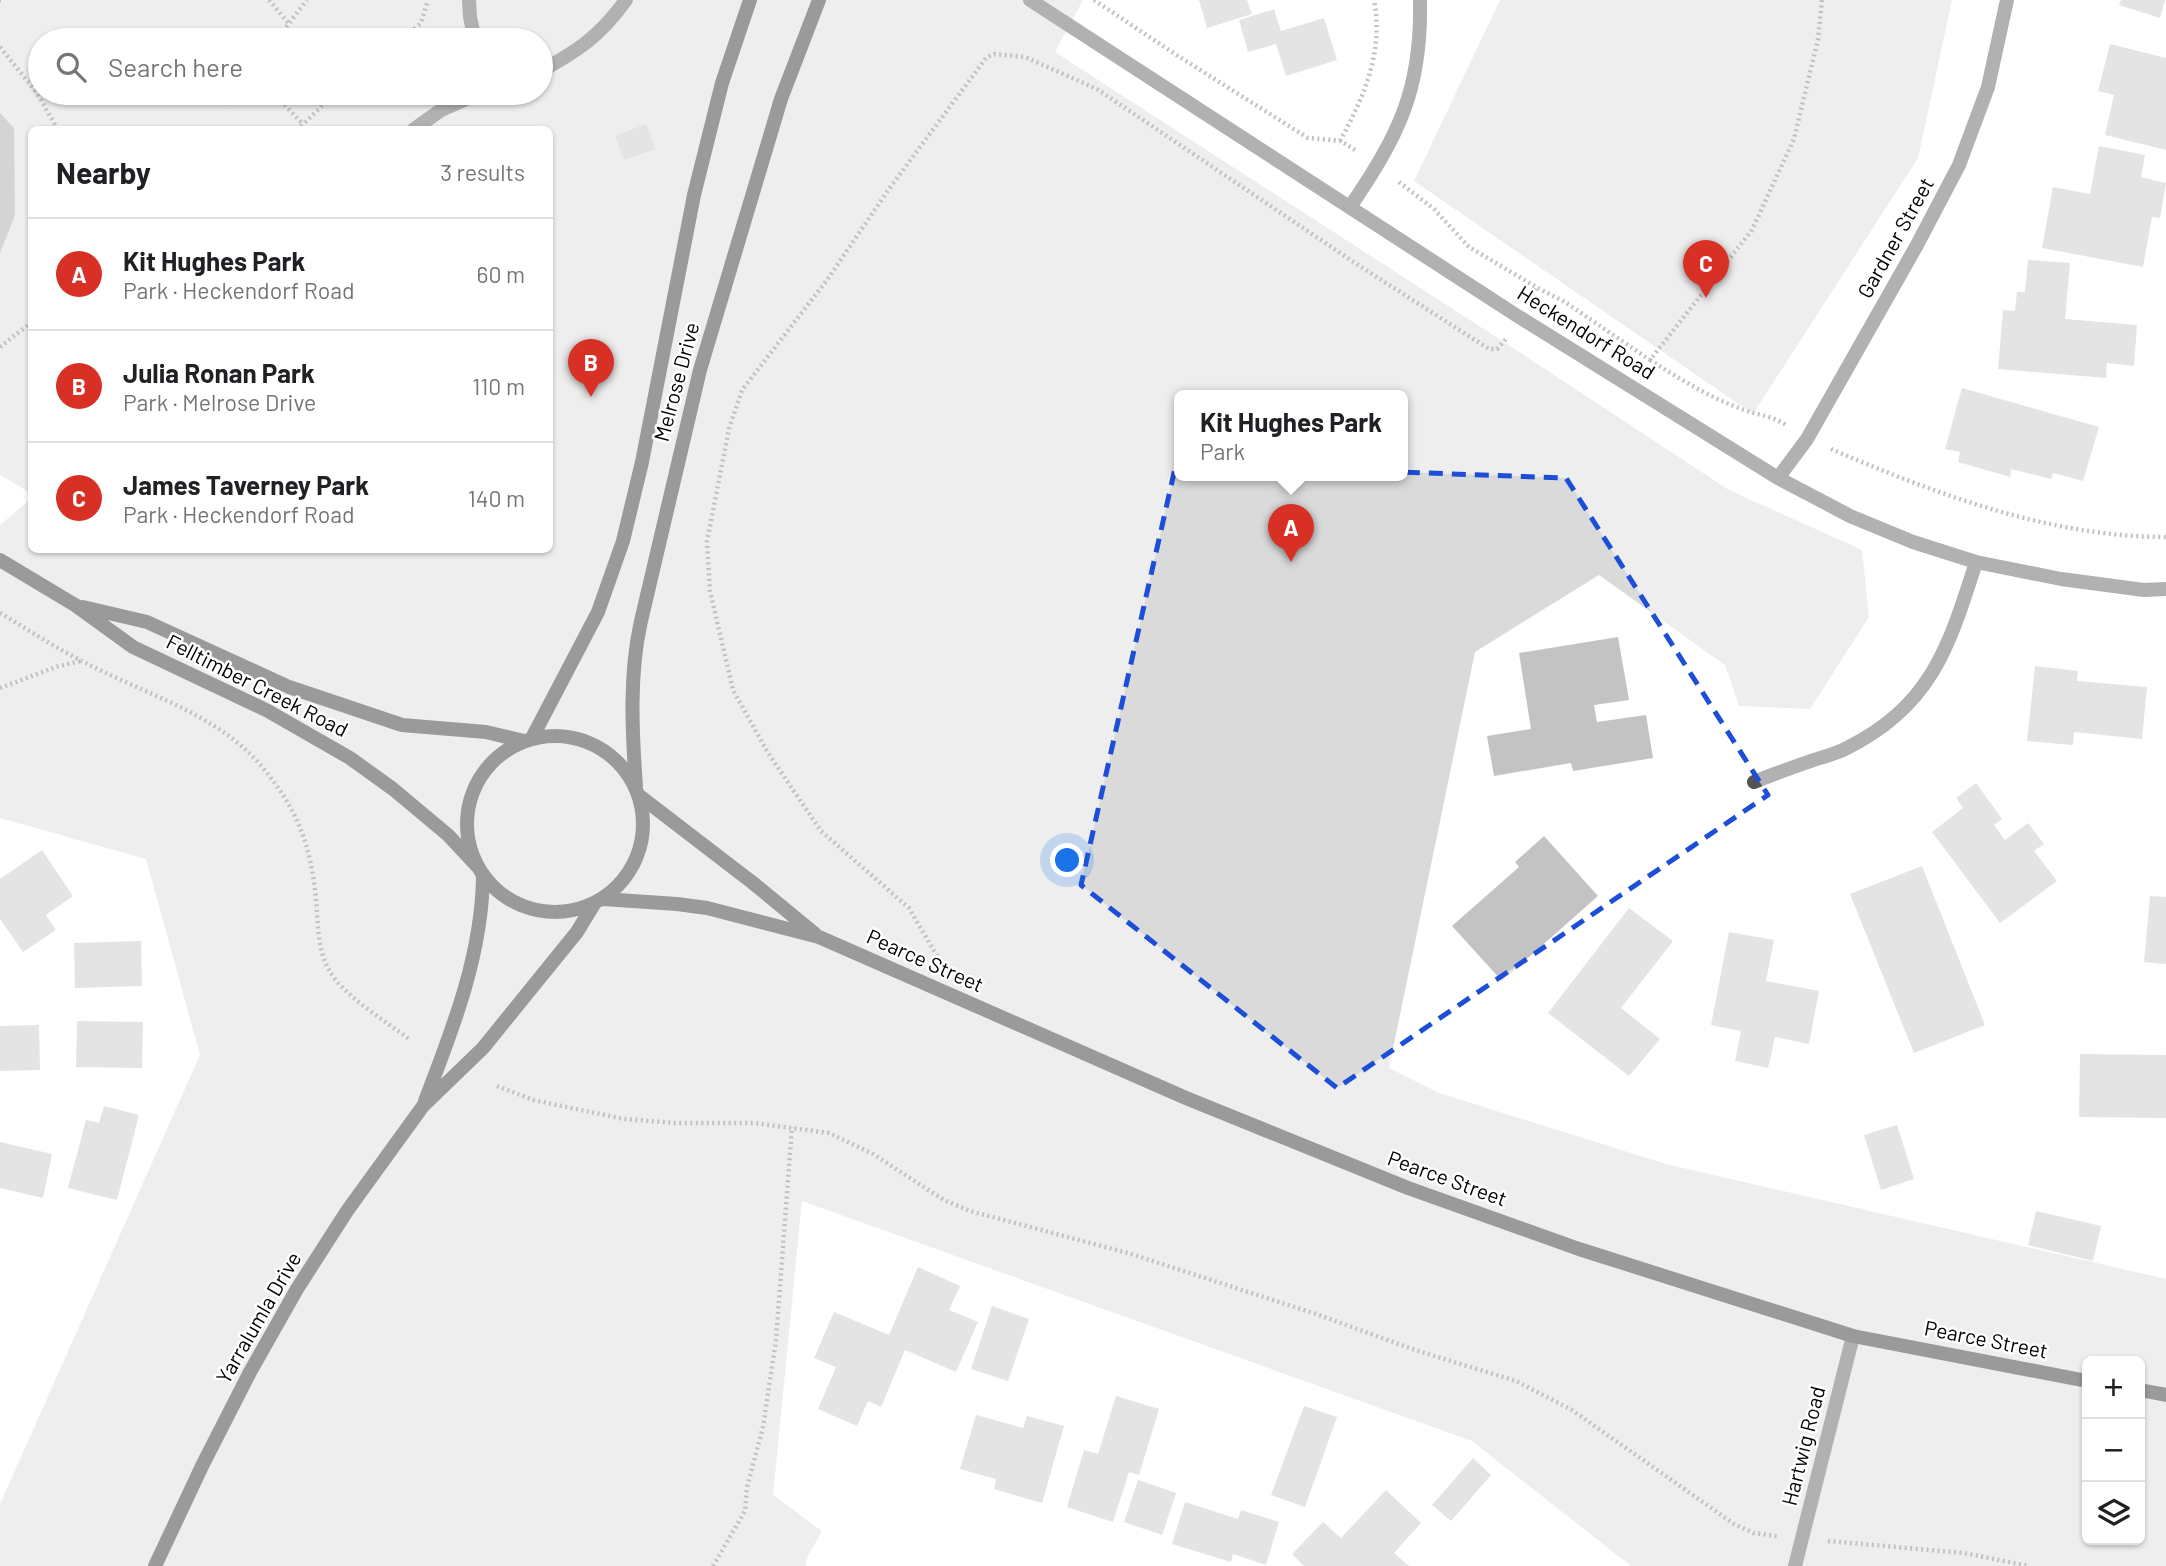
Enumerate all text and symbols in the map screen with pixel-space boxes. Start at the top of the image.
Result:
search box [28,28,553,105]
icon: search [52,48,90,86]
text: Search here [108,51,243,82]
text: Nearby [56,154,151,190]
text: 3 results [440,158,525,186]
street label: Gardner Street [1851,173,1938,302]
pin: C [1683,240,1729,298]
text: Kit Hughes Park [123,245,305,276]
text: A [71,260,87,288]
text: 60 m [477,260,525,288]
text: Park · Heckendorf Road [123,276,355,304]
street label: Heckendorf Road [1513,279,1660,384]
street label: Melrose Drive [648,319,703,444]
pin: B [568,339,614,397]
text: Julia Ronan Park [123,357,315,388]
text: B [72,372,86,400]
text: 110 m [472,372,525,400]
text: Park · Melrose Drive [123,388,316,416]
popup [1174,390,1408,481]
text: Kit Hughes Park [1200,406,1382,437]
text: Park [1200,437,1245,465]
text: James Taverney Park [123,469,369,500]
text: C [72,484,86,512]
text: 140 m [468,484,525,512]
text: Park · Heckendorf Road [123,500,355,528]
pin: A [1268,504,1314,562]
street label: Felltimber Creek Road [163,628,353,741]
your location [1050,843,1084,877]
street label: Pearce Street [863,923,988,996]
street label: Pearce Street [1385,1144,1511,1211]
street label: Yarralumla Drive [210,1247,305,1387]
street label: Pearce Street [1923,1314,2050,1363]
map controls [2082,1356,2145,1545]
button: + [2082,1356,2145,1419]
street label: Hartwig Road [1776,1383,1829,1508]
button: − [2082,1419,2145,1482]
button: layers [2082,1482,2145,1545]

